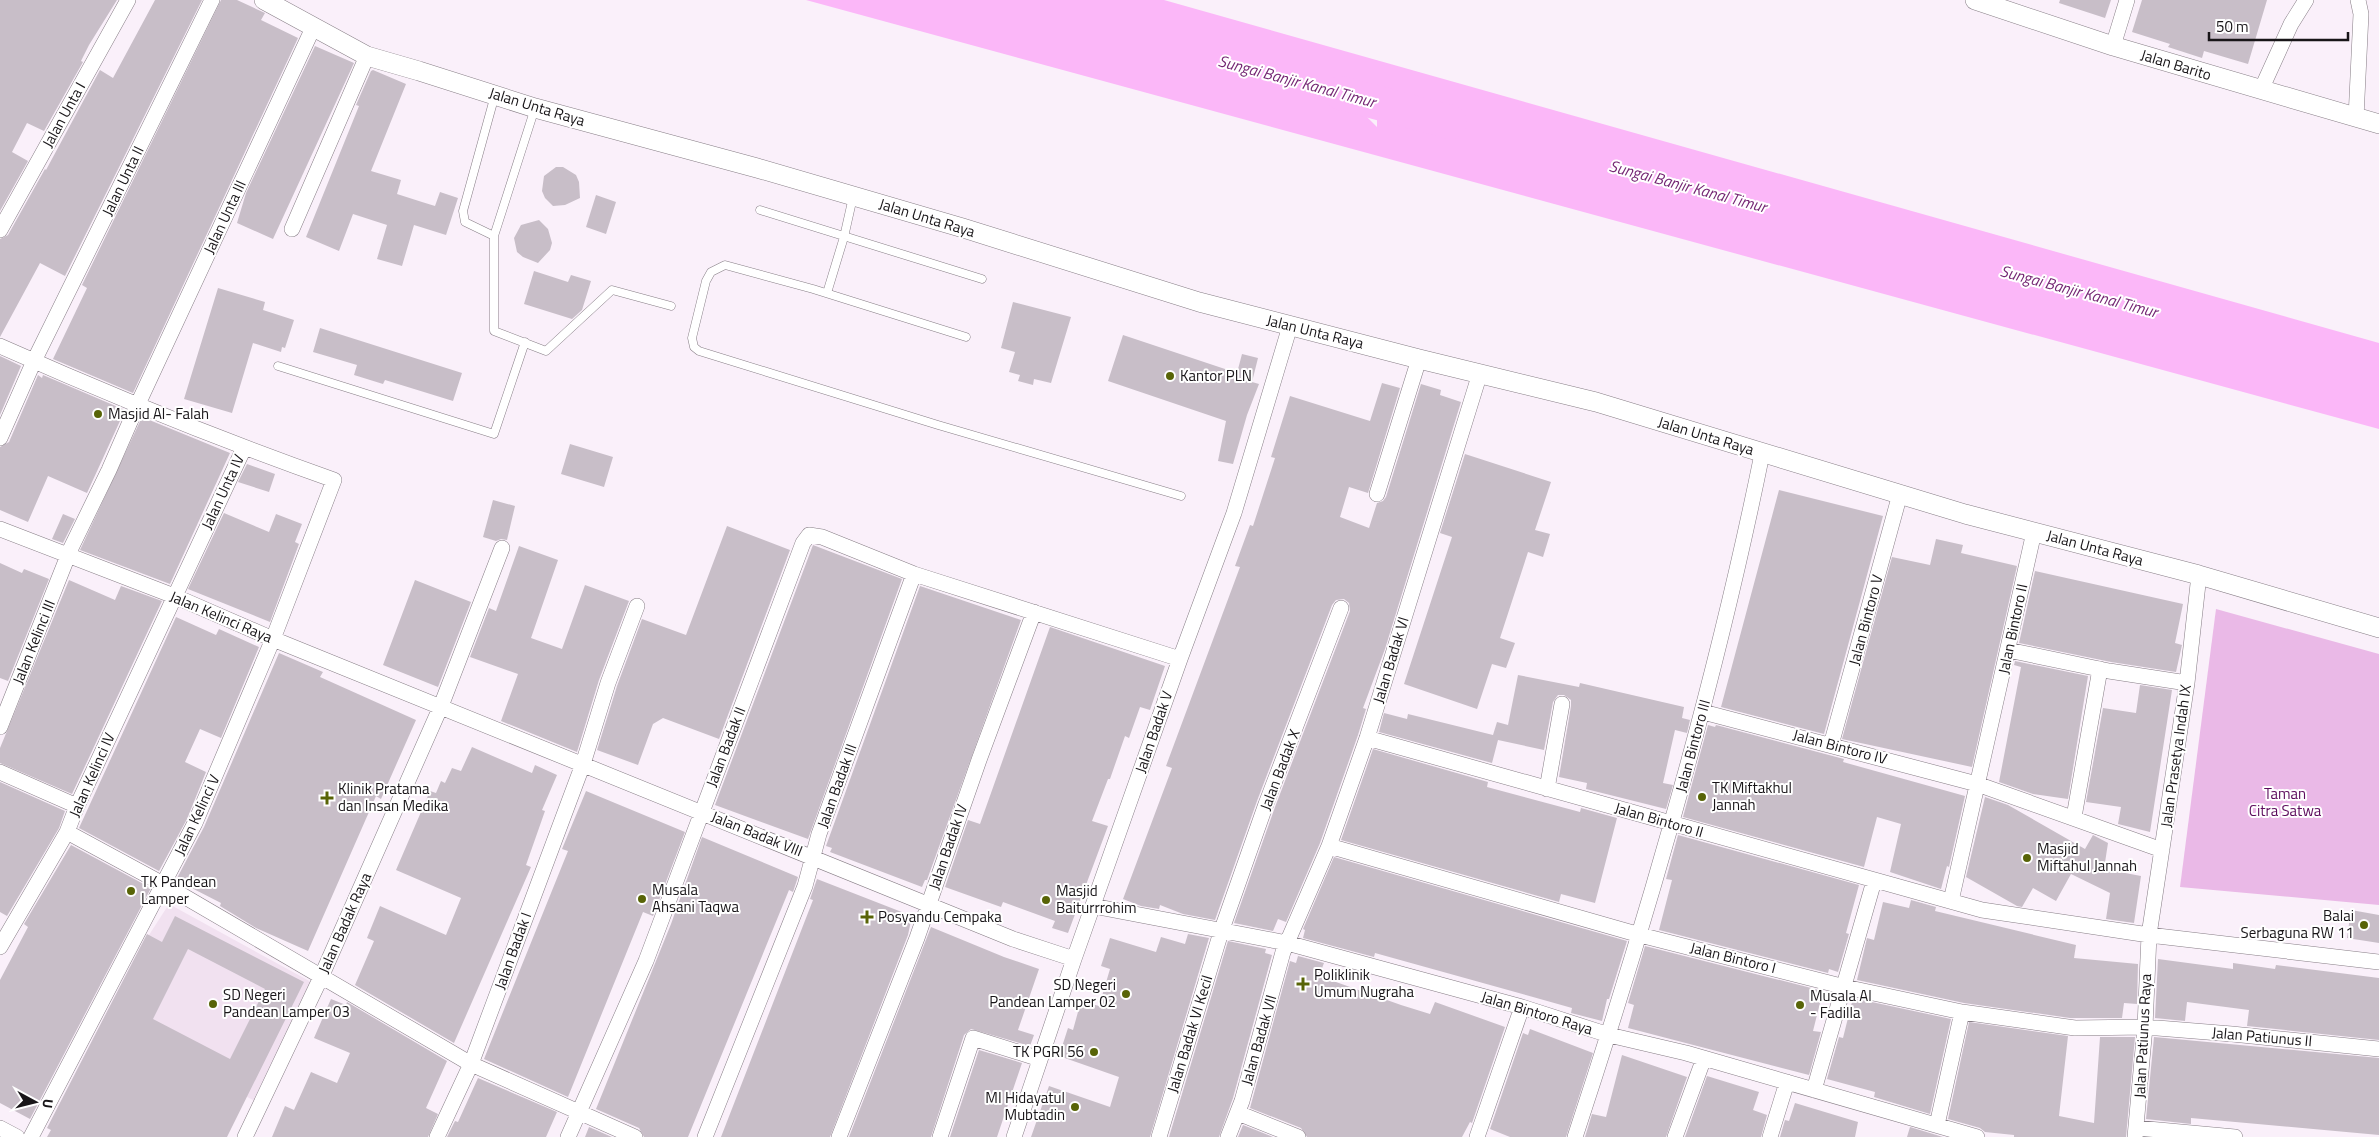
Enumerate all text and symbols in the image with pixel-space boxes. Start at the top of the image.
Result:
scale bar [2209,10,2348,42]
text: 50 m [2216,15,2249,38]
street label: Jalan Barito [2138,43,2214,86]
water label: Sungai Banjir Kanal Timur [1216,48,1380,114]
street label: Jalan Unta I [36,78,91,152]
street label: Jalan Unta Raya [486,81,588,132]
street label: Jalan Unta II [96,142,149,220]
water label: Sungai Banjir Kanal Timur [1607,153,1771,219]
street label: Jalan Unta III [197,176,252,257]
street label: Jalan Unta Raya [876,192,978,243]
water label: Sungai Banjir Kanal Timur [1998,258,2162,324]
street label: Jalan Unta Raya [1264,308,1367,355]
place label: Kantor PLN [1180,364,1252,387]
marker: Kantor PLN [1164,370,1176,382]
place label: Masjid Al- Falah [108,402,209,425]
marker: Masjid Al- Falah [92,408,104,420]
street label: Jalan Unta Raya [1655,410,1757,461]
street label: Jalan Unta IV [195,450,250,533]
street label: Jalan Unta Raya [2044,524,2146,572]
street label: Jalan Bintoro V [1842,572,1889,668]
street label: Jalan Bintoro II [1992,582,2033,676]
street label: Jalan Kelinci Raya [166,585,276,649]
street label: Jalan Kelinci III [6,596,61,687]
street label: Jalan Badak VI [1366,614,1415,706]
street label: Jalan Prasetya Indah IX [2154,682,2197,829]
street label: Jalan Badak V [1129,687,1178,776]
street label: Jalan Bintoro III [1669,697,1716,795]
street label: Jalan Badak II [700,703,751,790]
street label: Jalan Bintoro IV [1791,723,1890,770]
street label: Jalan Badak X [1254,725,1306,814]
street label: Jalan Kelinci IV [63,729,121,821]
street label: Jalan Badak III [811,741,862,831]
street label: Jalan Kelinci V [168,770,225,859]
place label: TK Miftakhul Jannah [1712,776,1792,816]
place label: Klinik Pratama dan Insan Medika [338,777,449,817]
park label: Taman Citra Satwa [2249,782,2322,822]
marker: Klinik Pratama dan Insan Medika [320,791,334,805]
marker: TK Miftakhul Jannah [1696,791,1708,803]
street label: Jalan Bintoro II [1612,796,1706,843]
street label: Jalan Badak IV [922,801,973,893]
street label: Jalan Badak VIII [708,805,806,862]
place label: Masjid Miftahul Jannah [2037,837,2137,877]
marker: Masjid Miftahul Jannah [2021,852,2033,864]
street label: Jalan Badak Raya [312,868,377,977]
place label: TK Pandean Lamper [141,870,216,910]
place label: Musala Ahsani Taqwa [652,878,739,918]
place label: Masjid Baiturrrohim [1056,879,1137,919]
marker: TK Pandean Lamper [125,885,137,897]
marker: Musala Ahsani Taqwa [636,893,648,905]
marker: Masjid Baiturrrohim [1040,894,1052,906]
place label: Balai Serbaguna RW 11 [2241,904,2354,944]
place label: Posyandu Cempaka [878,905,1002,928]
street label: Jalan Badak I [488,909,537,993]
marker: Posyandu Cempaka [860,910,874,924]
marker: Balai Serbaguna RW 11 [2358,919,2370,931]
street label: Jalan Bintoro I [1688,936,1779,979]
place label: Poliklinik Umum Nugraha [1314,963,1415,1003]
street label: Jalan Badak VI Kecil [1161,972,1218,1095]
place label: SD Negeri Pandean Lamper 02 [989,973,1116,1013]
street label: Jalan Patiunus Raya [2128,973,2157,1099]
marker: Poliklinik Umum Nugraha [1296,977,1310,991]
place label: SD Negeri Pandean Lamper 03 [223,983,350,1023]
place label: Musala Al - Fadilla [1810,984,1872,1024]
street label: Jalan Bintoro Raya [1479,985,1596,1041]
marker: SD Negeri Pandean Lamper 02 [1120,988,1132,1000]
street label: Jalan Badak VII [1235,992,1282,1088]
marker: SD Negeri Pandean Lamper 03 [207,998,219,1010]
marker: Musala Al - Fadilla [1794,999,1806,1011]
street label: Jalan Patiunus II [2211,1021,2313,1052]
place label: TK PGRI 56 [1013,1040,1084,1063]
marker: TK PGRI 56 [1088,1046,1100,1058]
north arrow [10,1077,60,1127]
place label: MI Hidayatul Mubtadin [985,1086,1065,1126]
text: U [37,1098,59,1109]
marker: MI Hidayatul Mubtadin [1069,1101,1081,1113]

